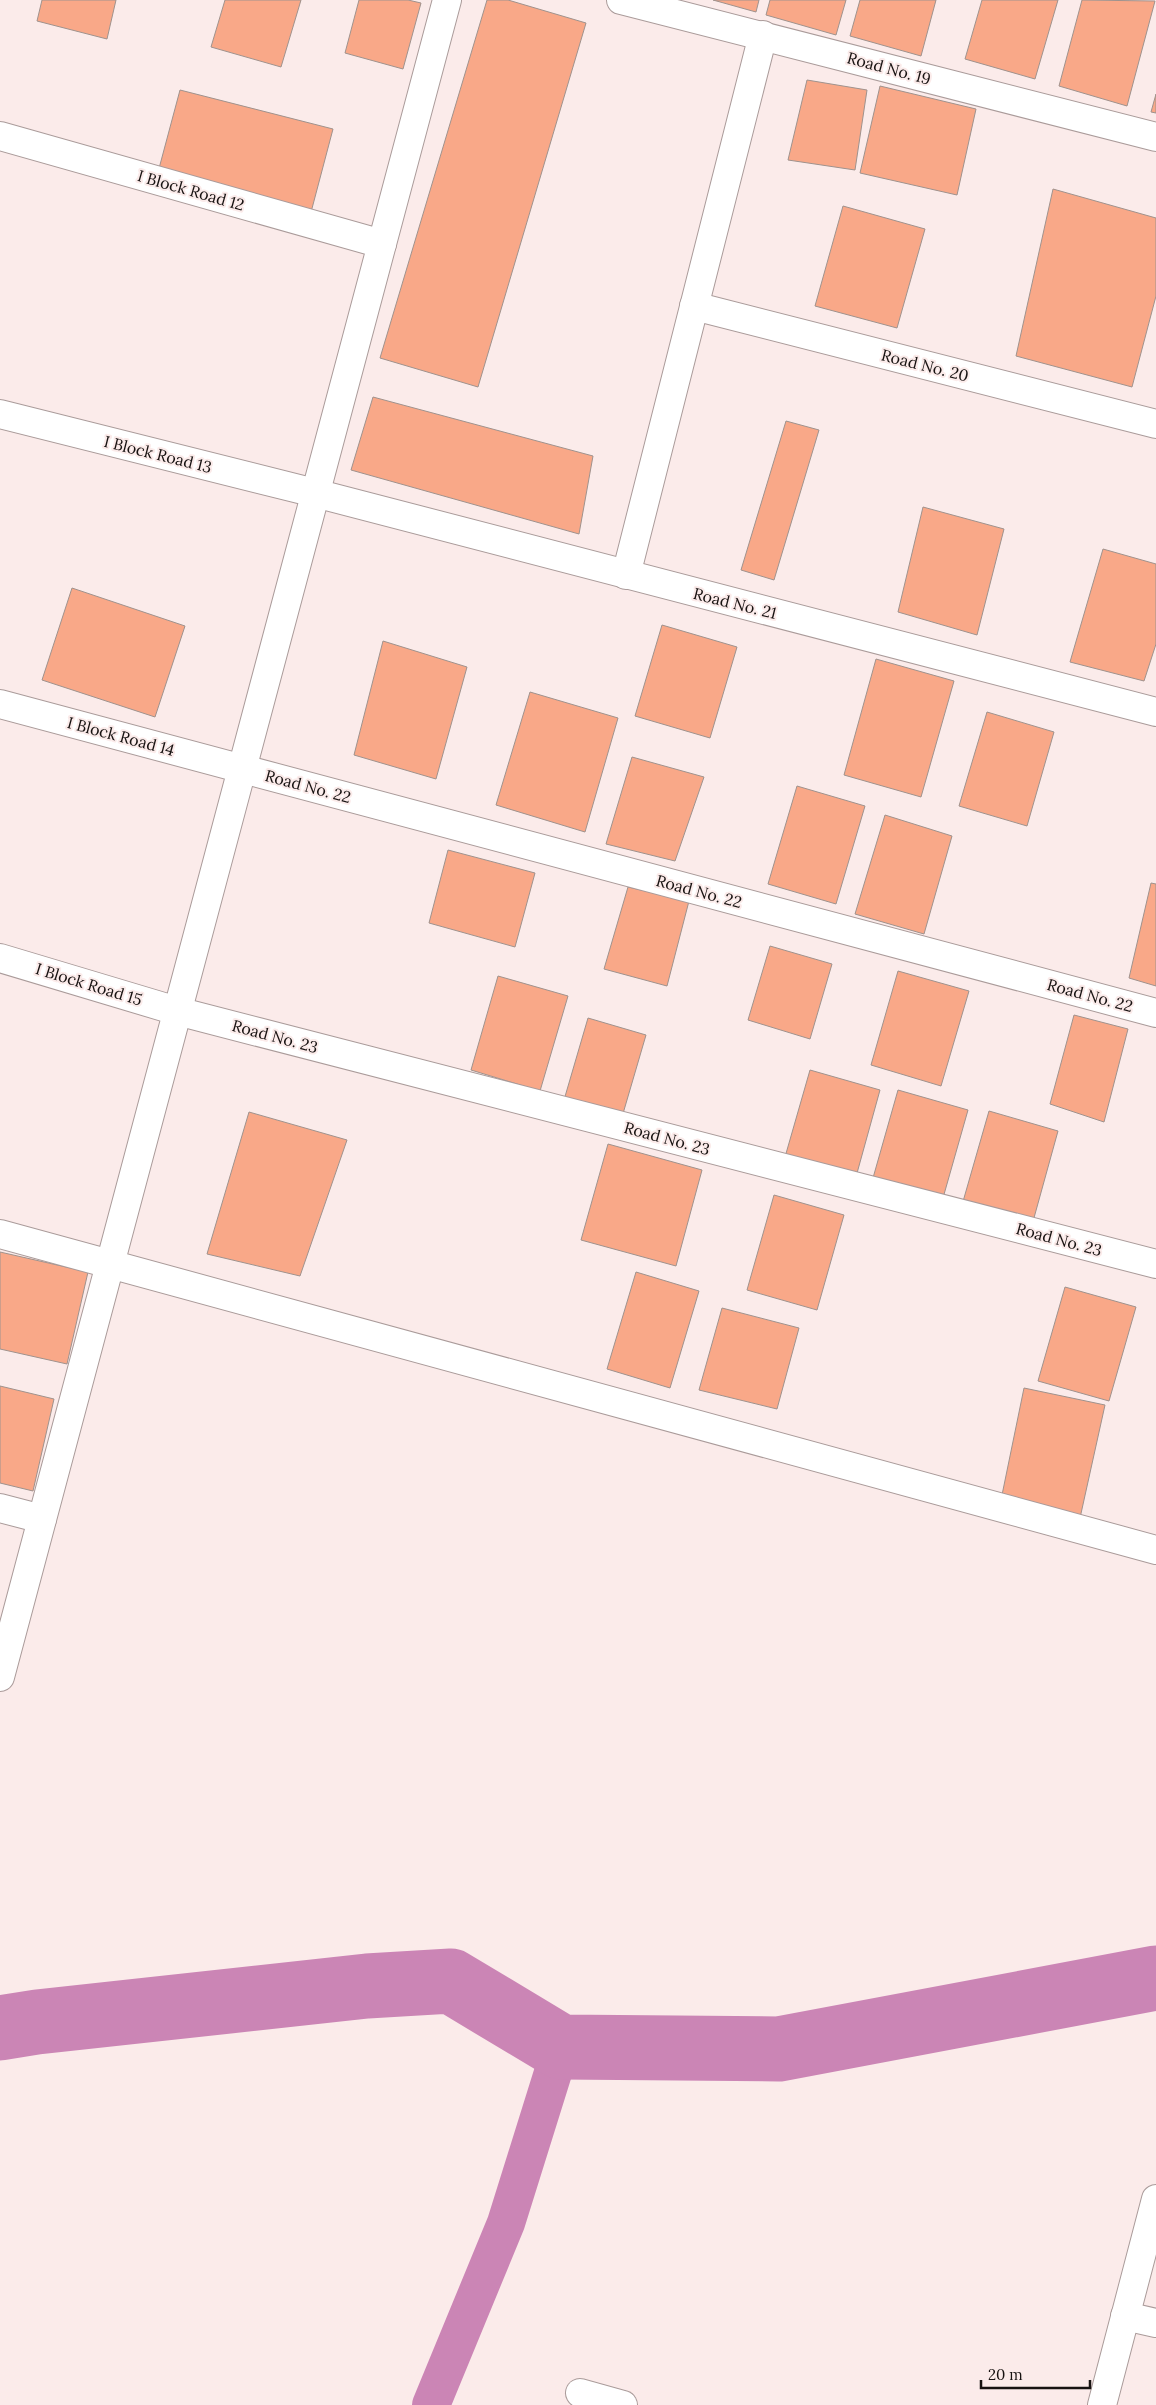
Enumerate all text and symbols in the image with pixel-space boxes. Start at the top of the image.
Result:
street label: Road No. 19 [845,47,933,89]
street label: I Block Road 12 [135,165,247,215]
street label: Road No. 20 [879,344,971,386]
street label: I Block Road 13 [102,431,214,477]
street label: Road No. 21 [691,583,779,623]
street label: I Block Road 14 [65,712,177,760]
street label: Road No. 22 [263,765,353,807]
street label: Road No. 22 [654,870,744,912]
street label: I Block Road 15 [33,958,145,1010]
street label: Road No. 22 [1045,974,1135,1016]
street label: Road No. 23 [230,1015,320,1057]
street label: Road No. 23 [622,1117,712,1159]
street label: Road No. 23 [1014,1218,1104,1260]
scale bar [981,2358,1090,2390]
text: 20 m [988,2365,1023,2384]

